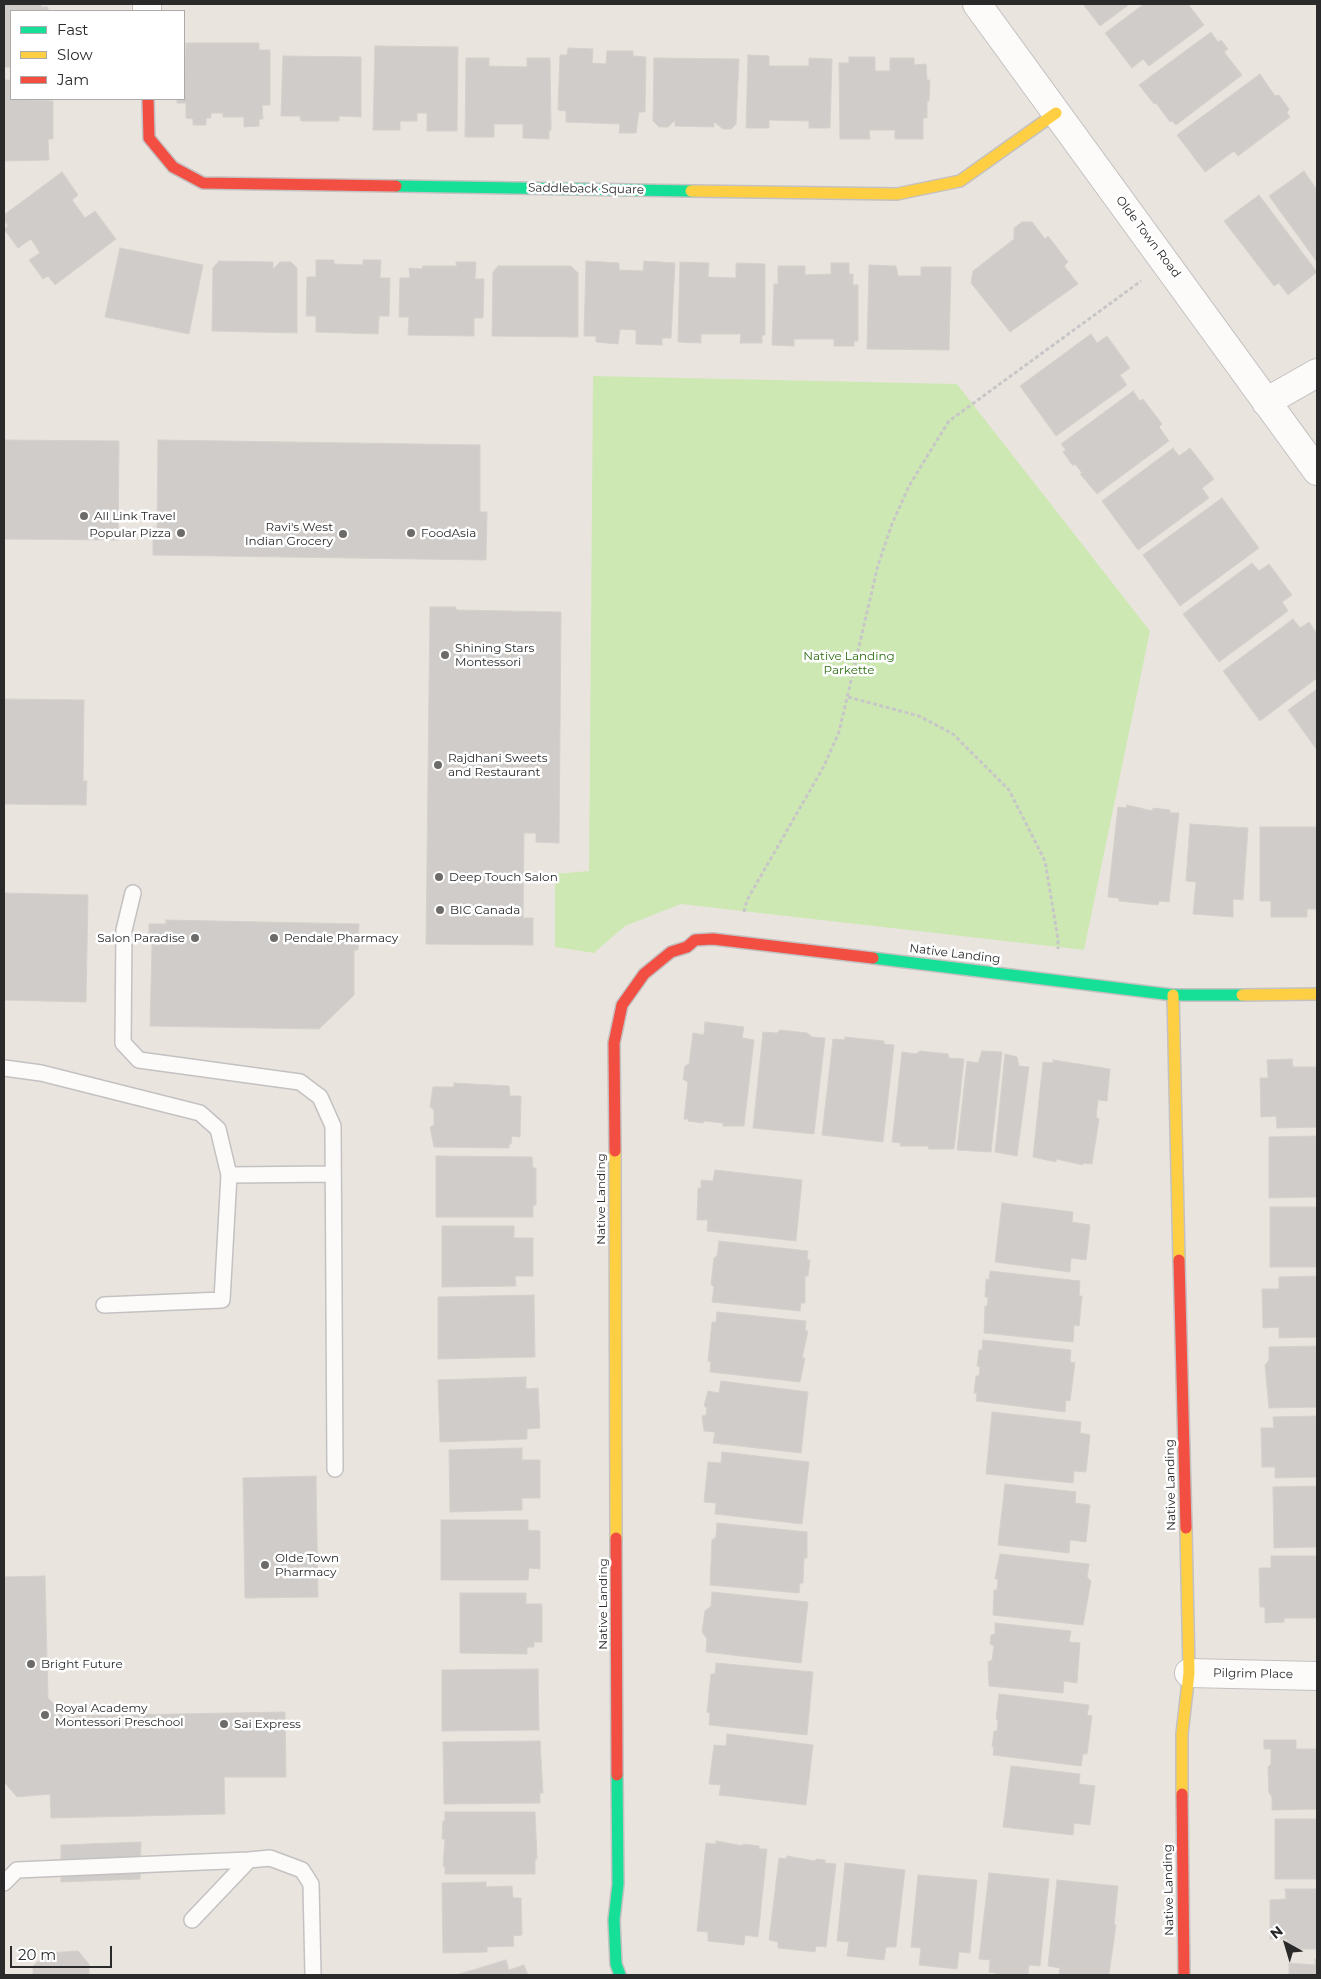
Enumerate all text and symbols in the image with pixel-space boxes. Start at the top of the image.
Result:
legend [10,10,185,100]
text: Fast [57,20,88,39]
text: Slow [57,45,93,64]
text: Jam [57,70,89,89]
street label: Saddleback Square [528,181,644,197]
street label: Olde Town Road [1113,193,1183,281]
place label: All Link Travel [94,509,176,523]
marker: All Link Travel [78,510,90,522]
place label: Ravi's West Indian Grocery [245,520,333,548]
place label: Popular Pizza [89,526,171,540]
place label: FoodAsia [421,526,476,540]
marker: Popular Pizza [175,527,187,539]
marker: FoodAsia [405,527,417,539]
marker: Ravi's West Indian Grocery [337,528,349,540]
place label: Shining Stars Montessori [455,641,534,669]
marker: Shining Stars Montessori [439,649,451,661]
park label: Native Landing Parkette [803,649,895,677]
place label: Rajdhani Sweets and Restaurant [448,751,548,779]
marker: Rajdhani Sweets and Restaurant [432,759,444,771]
place label: Deep Touch Salon [449,870,558,884]
marker: Deep Touch Salon [433,871,445,883]
place label: BIC Canada [450,903,520,917]
marker: BIC Canada [434,904,446,916]
place label: Salon Paradise [97,931,185,945]
place label: Pendale Pharmacy [284,931,398,945]
marker: Salon Paradise [189,932,201,944]
marker: Pendale Pharmacy [268,932,280,944]
street label: Native Landing [909,941,1001,967]
street label: Native Landing [594,1153,608,1245]
street label: Native Landing [1163,1439,1179,1531]
place label: Olde Town Pharmacy [275,1551,339,1579]
street label: Native Landing [596,1558,610,1650]
marker: Olde Town Pharmacy [259,1559,271,1571]
place label: Bright Future [41,1657,123,1671]
marker: Bright Future [25,1658,37,1670]
street label: Pilgrim Place [1213,1666,1293,1682]
place label: Royal Academy Montessori Preschool [55,1701,183,1729]
marker: Royal Academy Montessori Preschool [39,1709,51,1721]
place label: Sai Express [234,1717,301,1731]
marker: Sai Express [218,1718,230,1730]
street label: Native Landing [1161,1844,1177,1936]
north arrow [1261,1919,1311,1969]
text: N [1267,1922,1287,1943]
scale bar [12,1936,115,1968]
text: 20 m [18,1945,56,1964]

